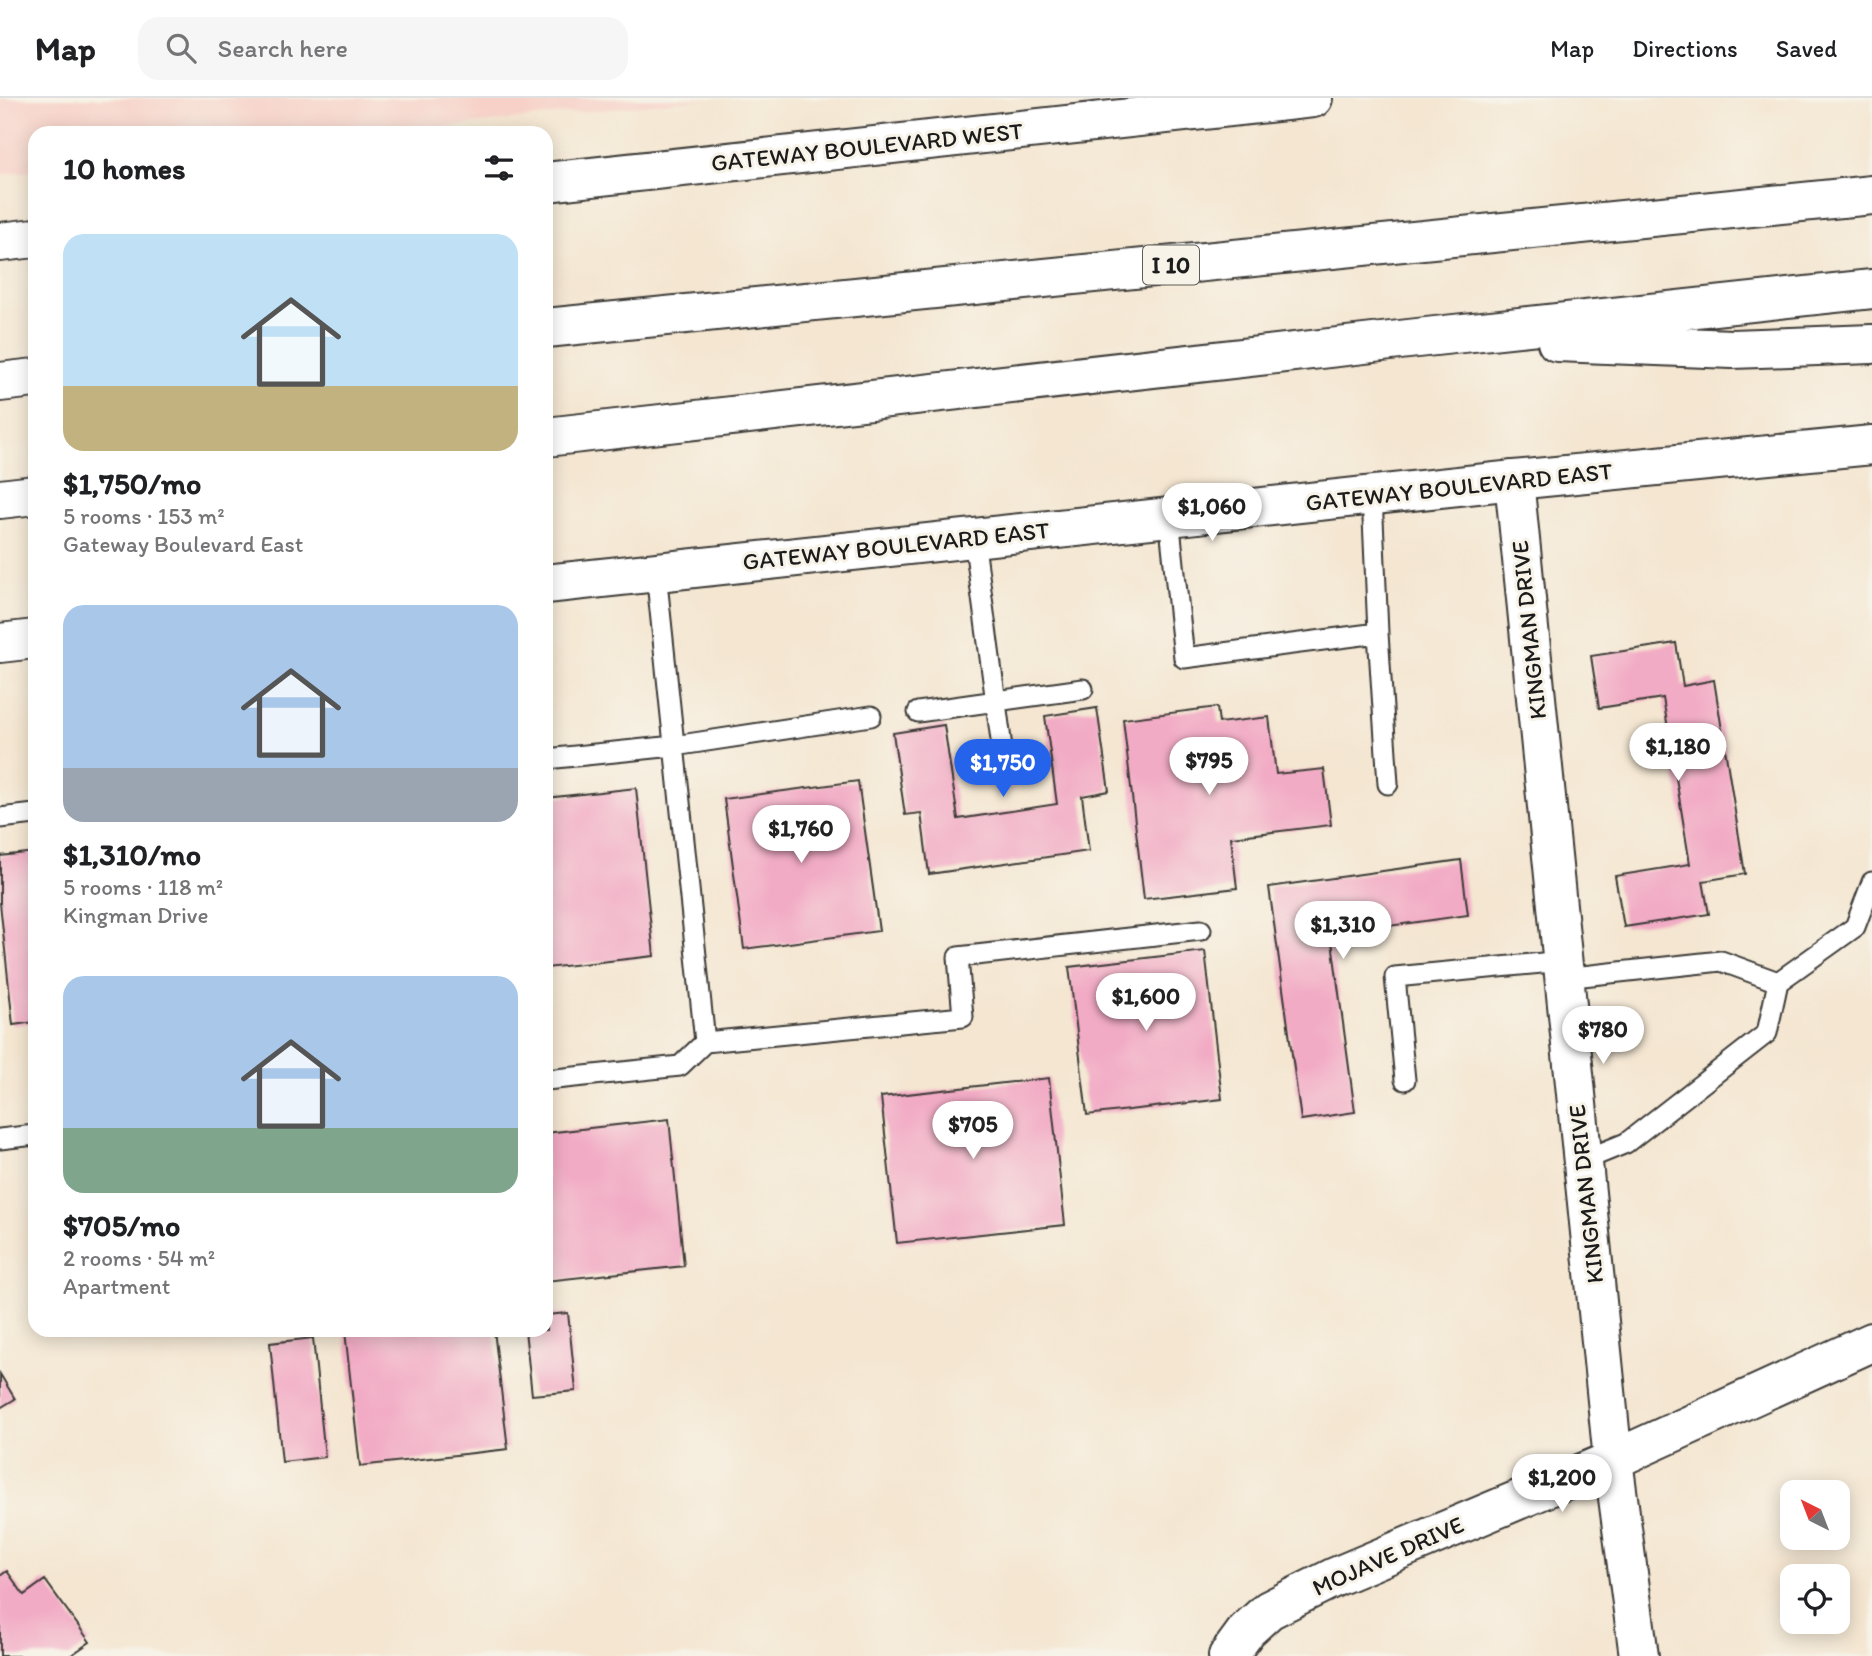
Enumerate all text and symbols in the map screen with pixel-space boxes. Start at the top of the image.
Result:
search box [138,17,628,80]
text: Map [35,29,96,68]
icon: search [162,29,200,67]
text: Search here [218,32,348,64]
text: Map [1550,34,1594,63]
text: Directions [1632,34,1738,63]
text: Saved [1776,34,1837,63]
street label: GATEWAY BOULEVARD WEST [710,116,1025,177]
icon: filters [480,149,518,187]
text: 10 homes [63,150,186,187]
road number: I 10 [1143,246,1199,284]
icon: home [228,279,354,405]
street label: GATEWAY BOULEVARD EAST [1304,456,1614,517]
text: $1,750/mo [63,465,201,502]
pin: $1,060 [1155,484,1269,543]
text: $1,060 [1178,492,1246,520]
text: 5 rooms · 153 m² [63,502,225,530]
street label: GATEWAY BOULEVARD EAST [741,515,1051,576]
text: Gateway Boulevard East [63,530,303,558]
street label: KINGMAN DRIVE [1505,539,1552,721]
icon: home [228,650,354,776]
pin: $1,180 [1621,724,1735,783]
text: $1,180 [1645,732,1711,760]
pin: $795 [1168,738,1250,797]
pin: $1,750 [946,740,1060,799]
text: $795 [1185,746,1233,774]
text: $1,750 [970,748,1036,776]
pin: $1,760 [744,806,858,865]
text: $1,760 [768,814,834,842]
text: $1,310/mo [63,836,201,873]
text: 5 rooms · 118 m² [63,873,223,901]
text: Kingman Drive [63,901,208,929]
pin: $1,310 [1286,902,1400,961]
text: $1,310 [1310,910,1376,938]
pin: $1,600 [1089,974,1203,1033]
text: $1,600 [1112,982,1180,1010]
pin: $780 [1562,1006,1644,1066]
text: $780 [1578,1015,1628,1043]
icon: home [228,1021,354,1147]
pin: $705 [932,1102,1014,1161]
street label: KINGMAN DRIVE [1562,1103,1609,1285]
text: $705 [948,1110,998,1138]
text: $705/mo [63,1207,180,1244]
text: 2 rooms · 54 m² [63,1244,215,1272]
text: Apartment [63,1272,170,1300]
pin: $1,200 [1505,1454,1619,1514]
text: $1,200 [1528,1463,1596,1491]
north arrow [1780,1480,1850,1550]
map controls [1780,1480,1850,1634]
street label: MOJAVE DRIVE [1308,1509,1468,1602]
button: locate [1780,1564,1850,1634]

